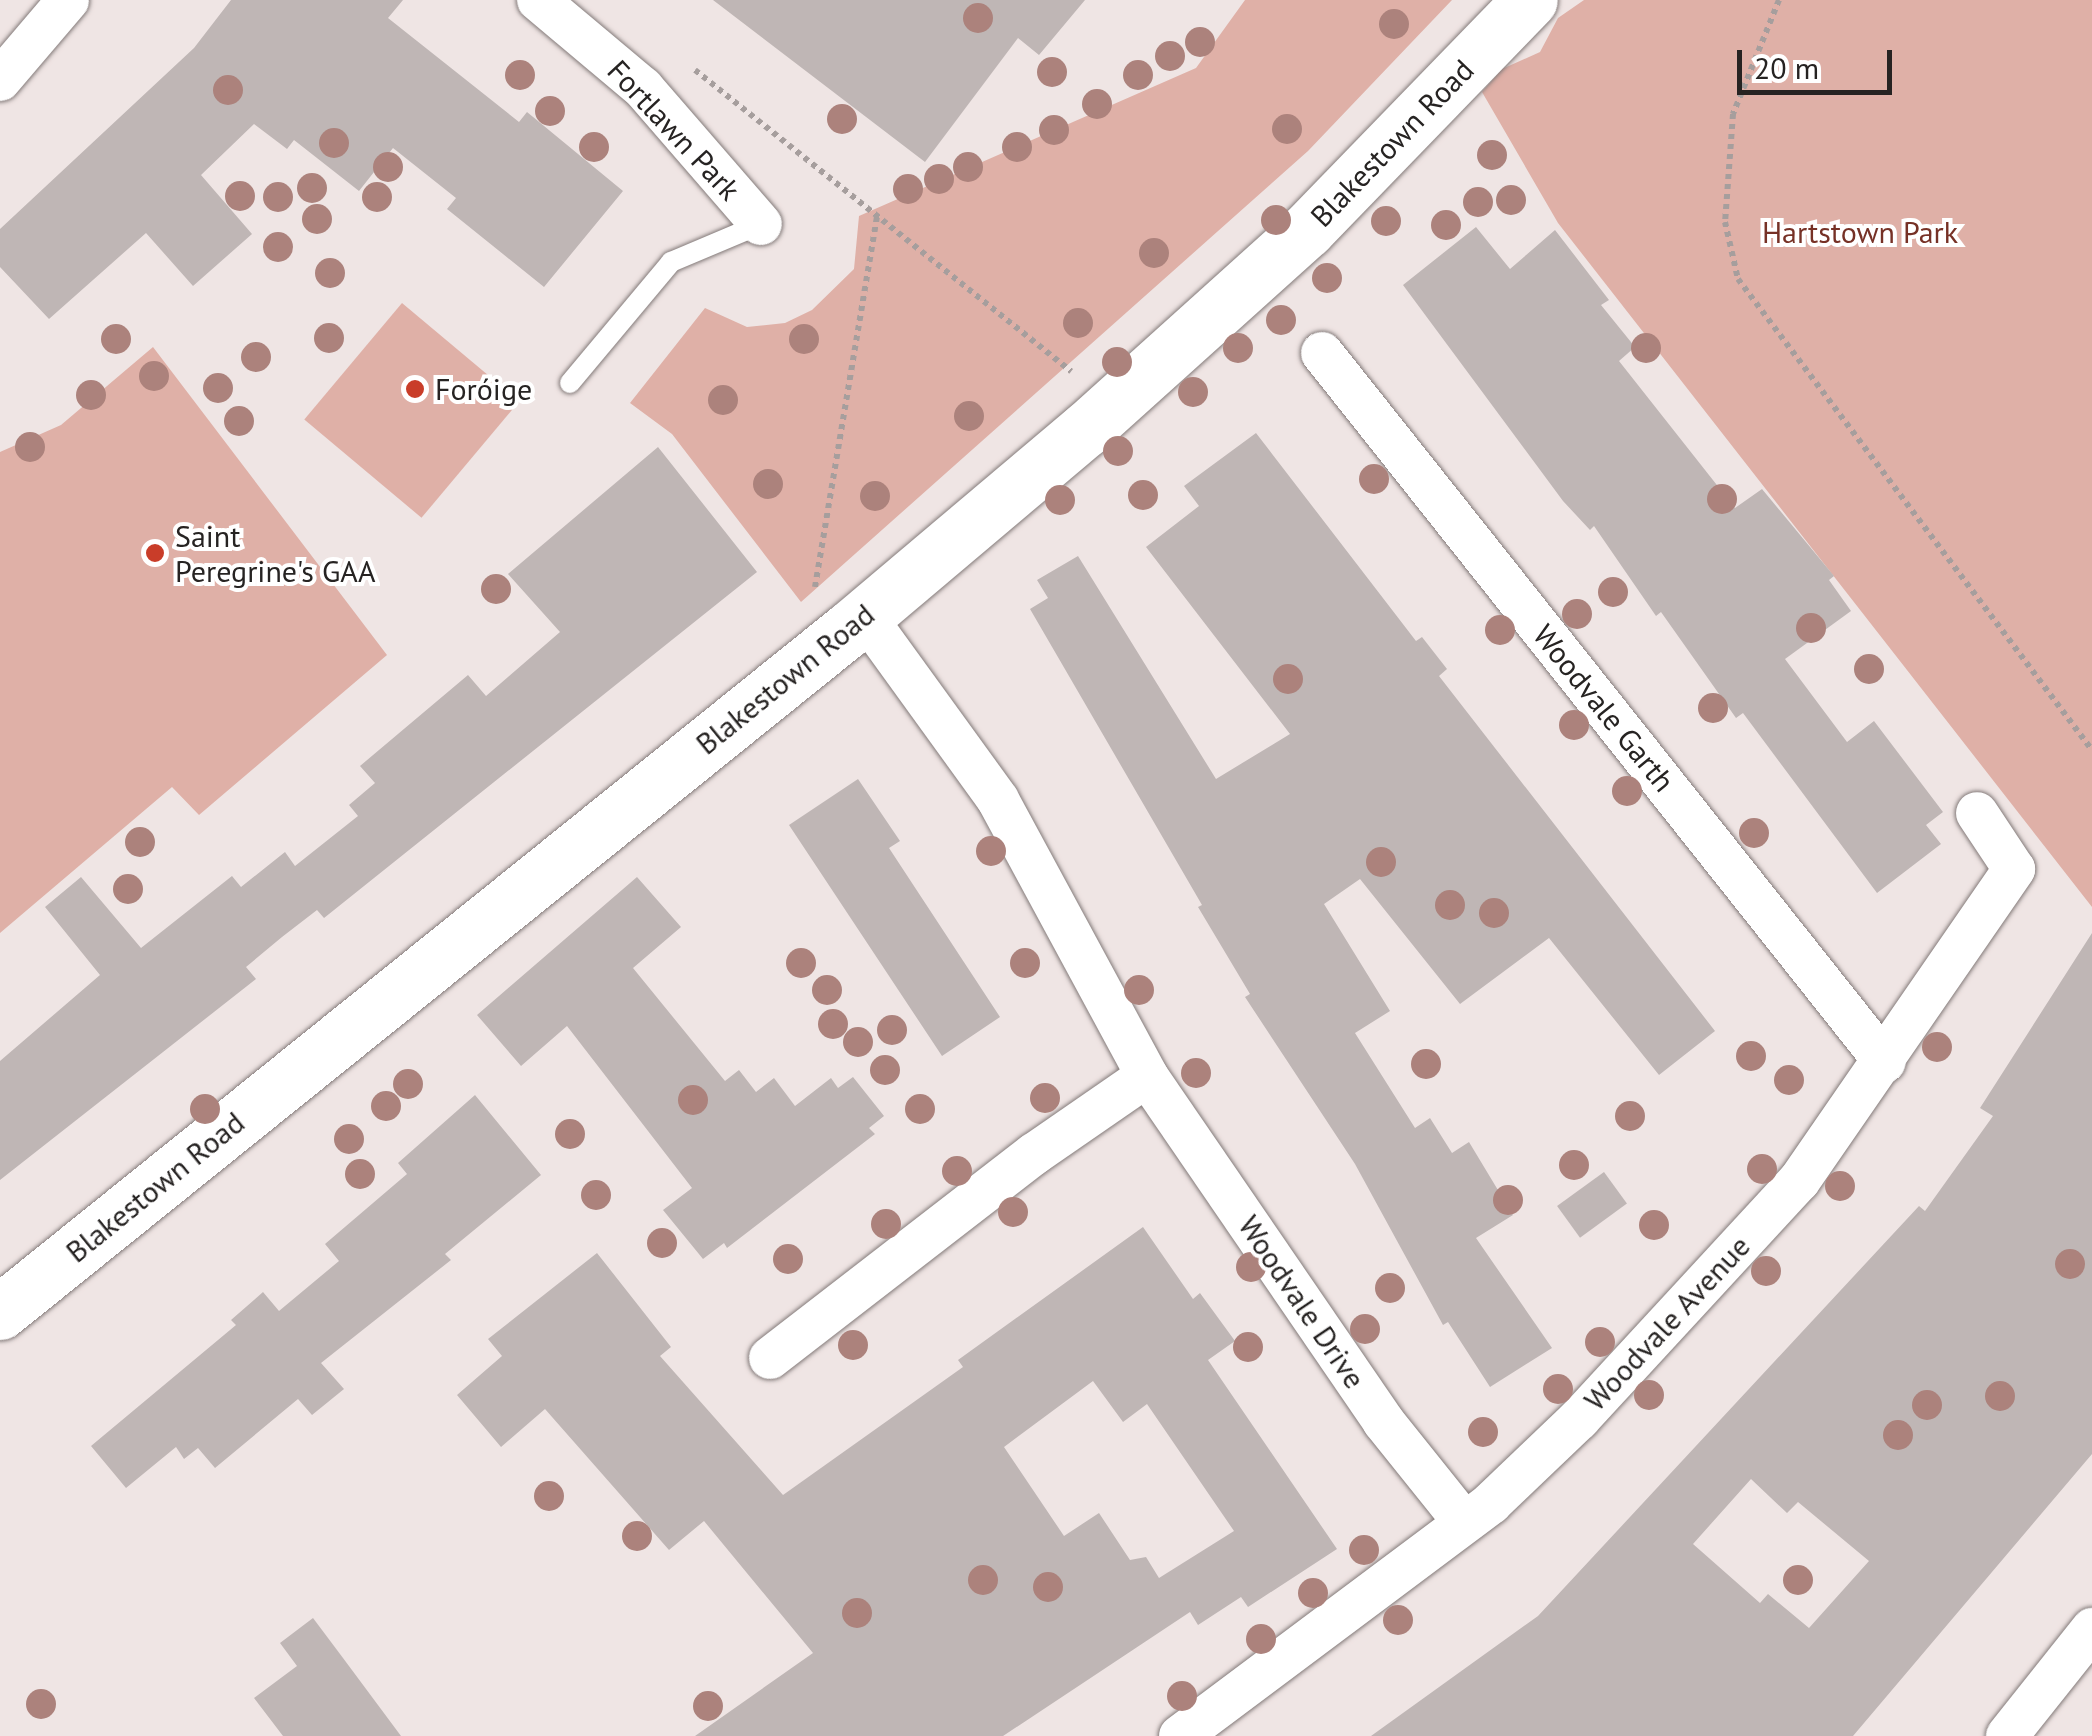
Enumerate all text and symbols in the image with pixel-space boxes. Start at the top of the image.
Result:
scale bar [1742,30,1897,92]
text: 20 m [1754,48,1819,87]
street label: Blakestown Road [1303,52,1481,234]
street label: Fortlawn Park [600,53,748,207]
park label: Hartstown Park [1762,214,1958,250]
place label: Foróige [435,371,532,407]
marker: Foróige [404,378,426,400]
place label: Saint Peregrine's GAA [175,518,375,588]
marker: Saint Peregrine's GAA [144,542,166,564]
street label: Blakestown Road [689,596,881,762]
street label: Woodvale Garth [1526,617,1682,799]
street label: Blakestown Road [59,1104,251,1270]
street label: Woodvale Drive [1231,1209,1373,1395]
street label: Woodvale Avenue [1576,1228,1758,1418]

